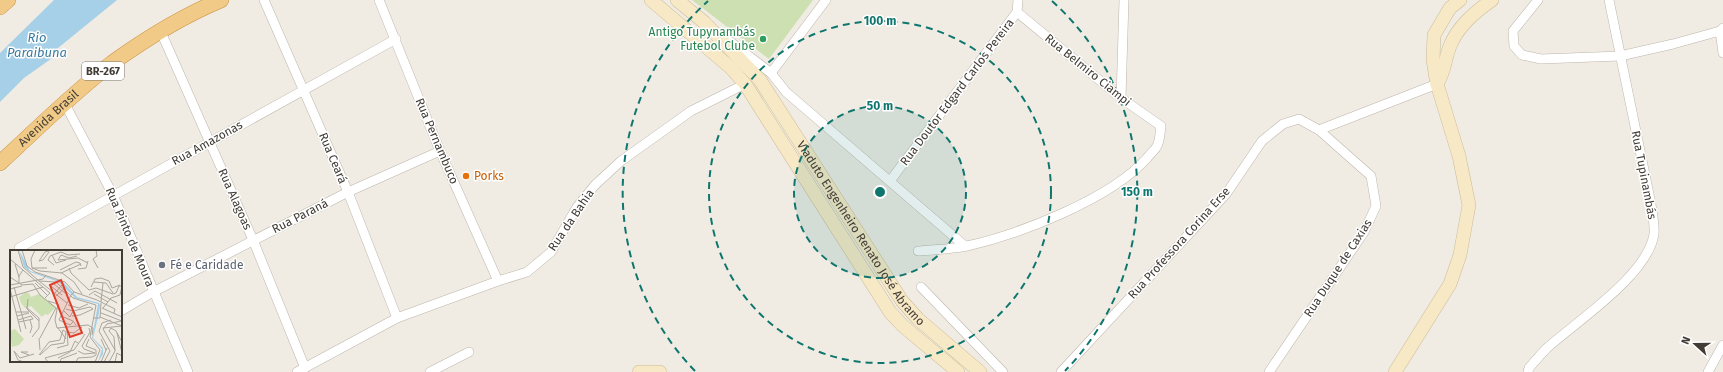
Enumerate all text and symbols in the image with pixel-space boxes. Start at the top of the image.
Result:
text: 100 m [864,14,896,28]
street label: Rua Doutor Edgard Carlos Pereira [897,16,1017,168]
place label: Antigo Tupynambás Futebol Clube [649,25,755,53]
water label: Rio Paraibuna [7,30,67,60]
street label: Rua Belmiro Ciampi [1042,31,1134,109]
marker: Antigo Tupynambás Futebol Clube [758,34,768,44]
road number: BR-267 [82,62,124,80]
street label: Avenida Brasil [15,86,82,149]
street label: Rua Pernambuco [413,96,461,186]
text: 50 m [867,99,893,113]
street label: Rua Amazonas [169,118,245,168]
street label: Rua Tupinambás [1629,129,1660,221]
street label: Rua Ceará [316,130,350,186]
street label: Viaduto Engenheiro Renato José Abramo [794,138,927,329]
street label: Rua Alagoas [215,166,255,232]
place label: Porks [474,169,504,183]
marker: Porks [461,171,471,181]
street label: Rua Professora Corina Erse [1125,184,1233,302]
street label: Rua Pinto de Moura [103,185,157,289]
centre of rings [873,185,887,199]
text: 150 m [1121,185,1153,199]
street label: Rua da Bahia [545,186,597,254]
street label: Rua Paraná [270,196,330,236]
street label: Rua Duque de Caxias [1301,216,1375,320]
inset map [10,250,122,362]
place label: Fé e Caridade [170,258,243,272]
marker: Fé e Caridade [157,260,167,270]
north arrow [1675,324,1715,364]
text: N [1679,335,1694,346]

